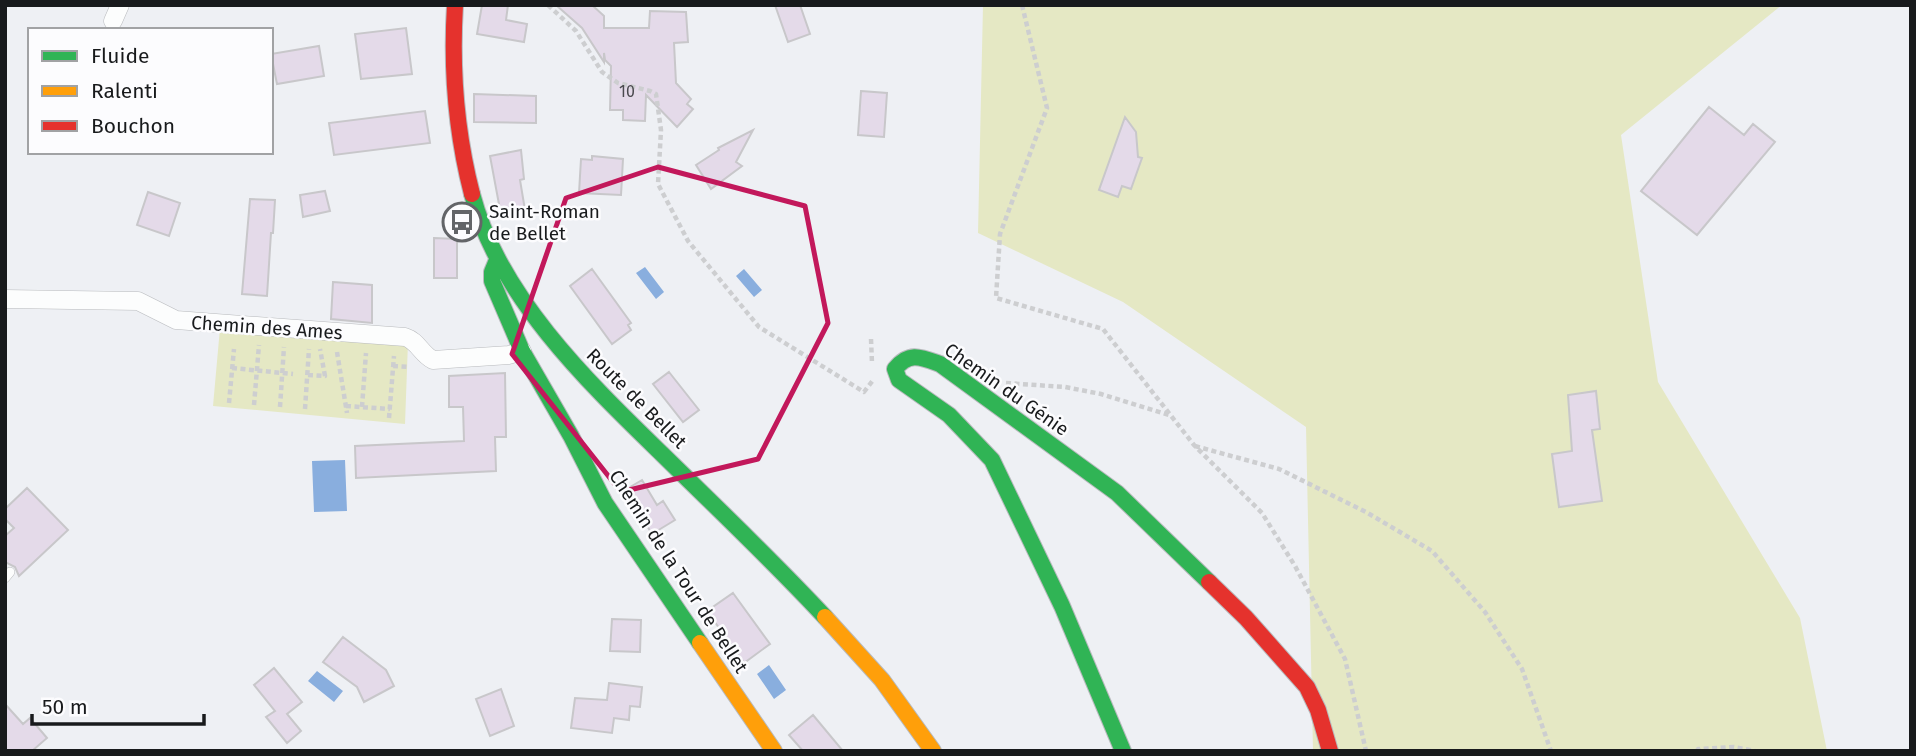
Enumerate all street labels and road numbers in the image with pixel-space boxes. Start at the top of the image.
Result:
street label: Chemin des Ames [190,311,344,344]
street label: Chemin du Génie [940,338,1073,441]
street label: Route de Bellet [582,343,692,453]
street label: Chemin de la Tour de Bellet [604,465,753,677]

